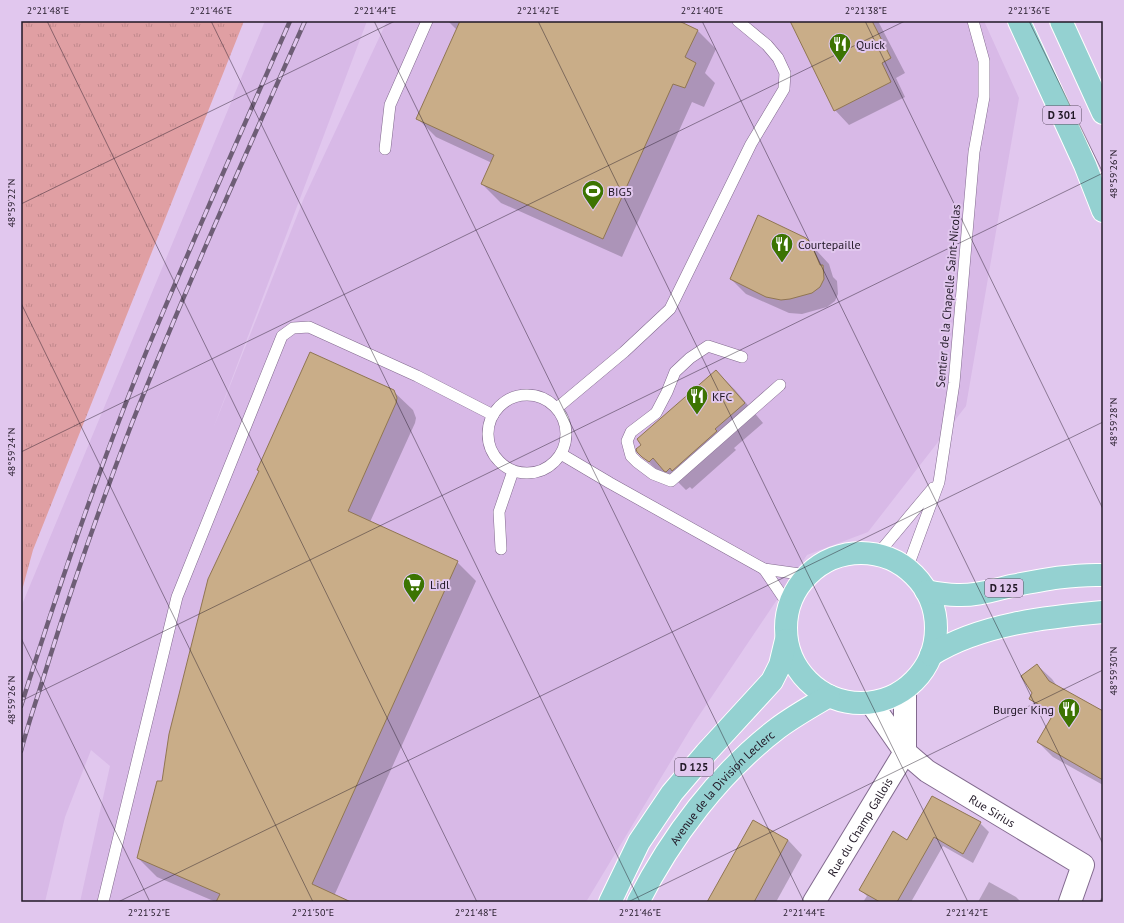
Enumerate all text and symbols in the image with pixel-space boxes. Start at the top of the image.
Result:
text: 2°21'48"E [27,4,69,17]
text: 2°21'46"E [190,4,232,17]
text: 2°21'44"E [354,4,396,17]
text: 2°21'42"E [517,4,559,17]
text: 2°21'40"E [681,4,723,17]
text: 2°21'38"E [845,4,887,17]
text: 2°21'36"E [1008,4,1050,17]
restaurant icon: Quick [827,31,853,64]
place label: Quick [856,37,885,52]
road number: D 301 [1043,106,1081,124]
text: 48°59'26"N [1107,149,1120,199]
text: 48°59'22"N [5,178,18,228]
sports icon: BIG5 [580,178,606,211]
place label: BIG5 [608,184,632,199]
street label: Sentier de la Chapelle Saint-Nicolas [933,204,963,388]
restaurant icon: Courtepaille [769,231,795,264]
place label: Courtepaille [798,237,861,252]
restaurant icon: KFC [684,383,710,416]
place label: KFC [712,389,733,404]
text: 48°59'28"N [1107,397,1120,447]
text: 48°59'24"N [5,427,18,477]
supermarket icon: Lidl [401,571,427,604]
place label: Lidl [430,577,450,592]
road number: D 125 [985,579,1023,597]
text: 48°59'30"N [1107,646,1120,696]
text: 48°59'26"N [5,675,18,725]
restaurant icon: Burger King [1056,696,1082,729]
place label: Burger King [993,702,1054,717]
street label: Avenue de la Division Leclerc [666,726,777,847]
road number: D 125 [675,758,713,776]
street label: Rue du Champ Gallois [824,775,895,879]
street label: Rue Sirius [967,791,1018,830]
text: 2°21'52"E [128,906,170,919]
text: 2°21'50"E [292,906,334,919]
text: 2°21'48"E [455,906,497,919]
text: 2°21'46"E [619,906,661,919]
text: 2°21'44"E [783,906,825,919]
text: 2°21'42"E [946,906,988,919]

